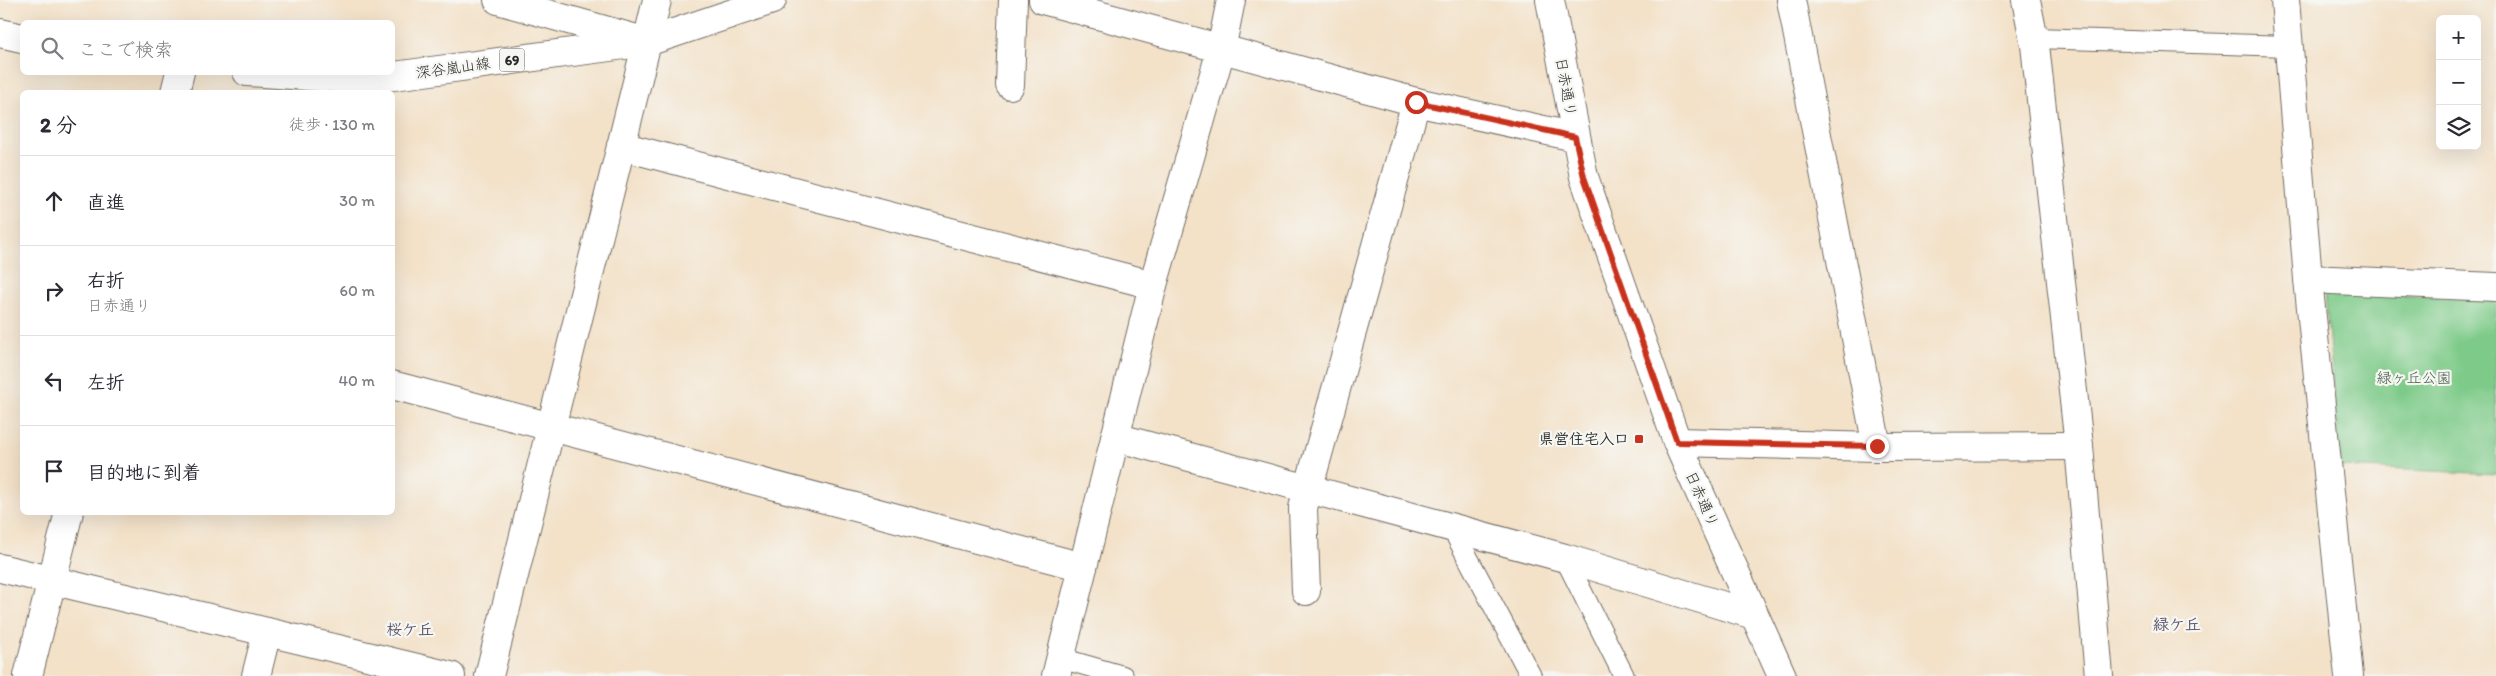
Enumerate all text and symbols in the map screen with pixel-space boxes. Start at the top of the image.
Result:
map controls [2436,15,2481,150]
button: + [2436,15,2481,60]
search box [20,20,395,75]
icon: search [38,34,66,62]
text: ここで検索 [78,38,173,61]
road number: 69 [500,48,524,72]
street label: 深谷嵐山線 [415,54,491,82]
street label: 日赤通り [1552,56,1580,118]
button: − [2436,60,2481,105]
route start [1405,91,1428,114]
button: layers [2436,105,2481,150]
text: 2 分 [40,112,77,137]
text: 徒歩 · 130 m [289,115,375,134]
icon: ahead [40,187,68,215]
text: 直進 [87,191,125,214]
text: 30 m [339,191,375,210]
text: 右折 [87,269,125,292]
icon: right [40,277,68,305]
text: 60 m [340,281,375,300]
text: 日赤通り [87,296,151,315]
icon: left [40,367,68,395]
park label: 緑ヶ丘公園 [2376,369,2452,387]
text: 左折 [87,371,125,394]
text: 40 m [338,371,375,390]
place label: 県営住宅入口 [1539,430,1629,448]
marker: 県営住宅入口 [1633,433,1645,445]
route end [1866,435,1889,458]
icon: arrive [40,457,68,485]
text: 目的地に到着 [87,461,201,484]
street label: 日赤通り [1682,468,1722,530]
district label: 緑ケ丘 [2153,615,2201,634]
district label: 桜ケ丘 [386,620,434,639]

